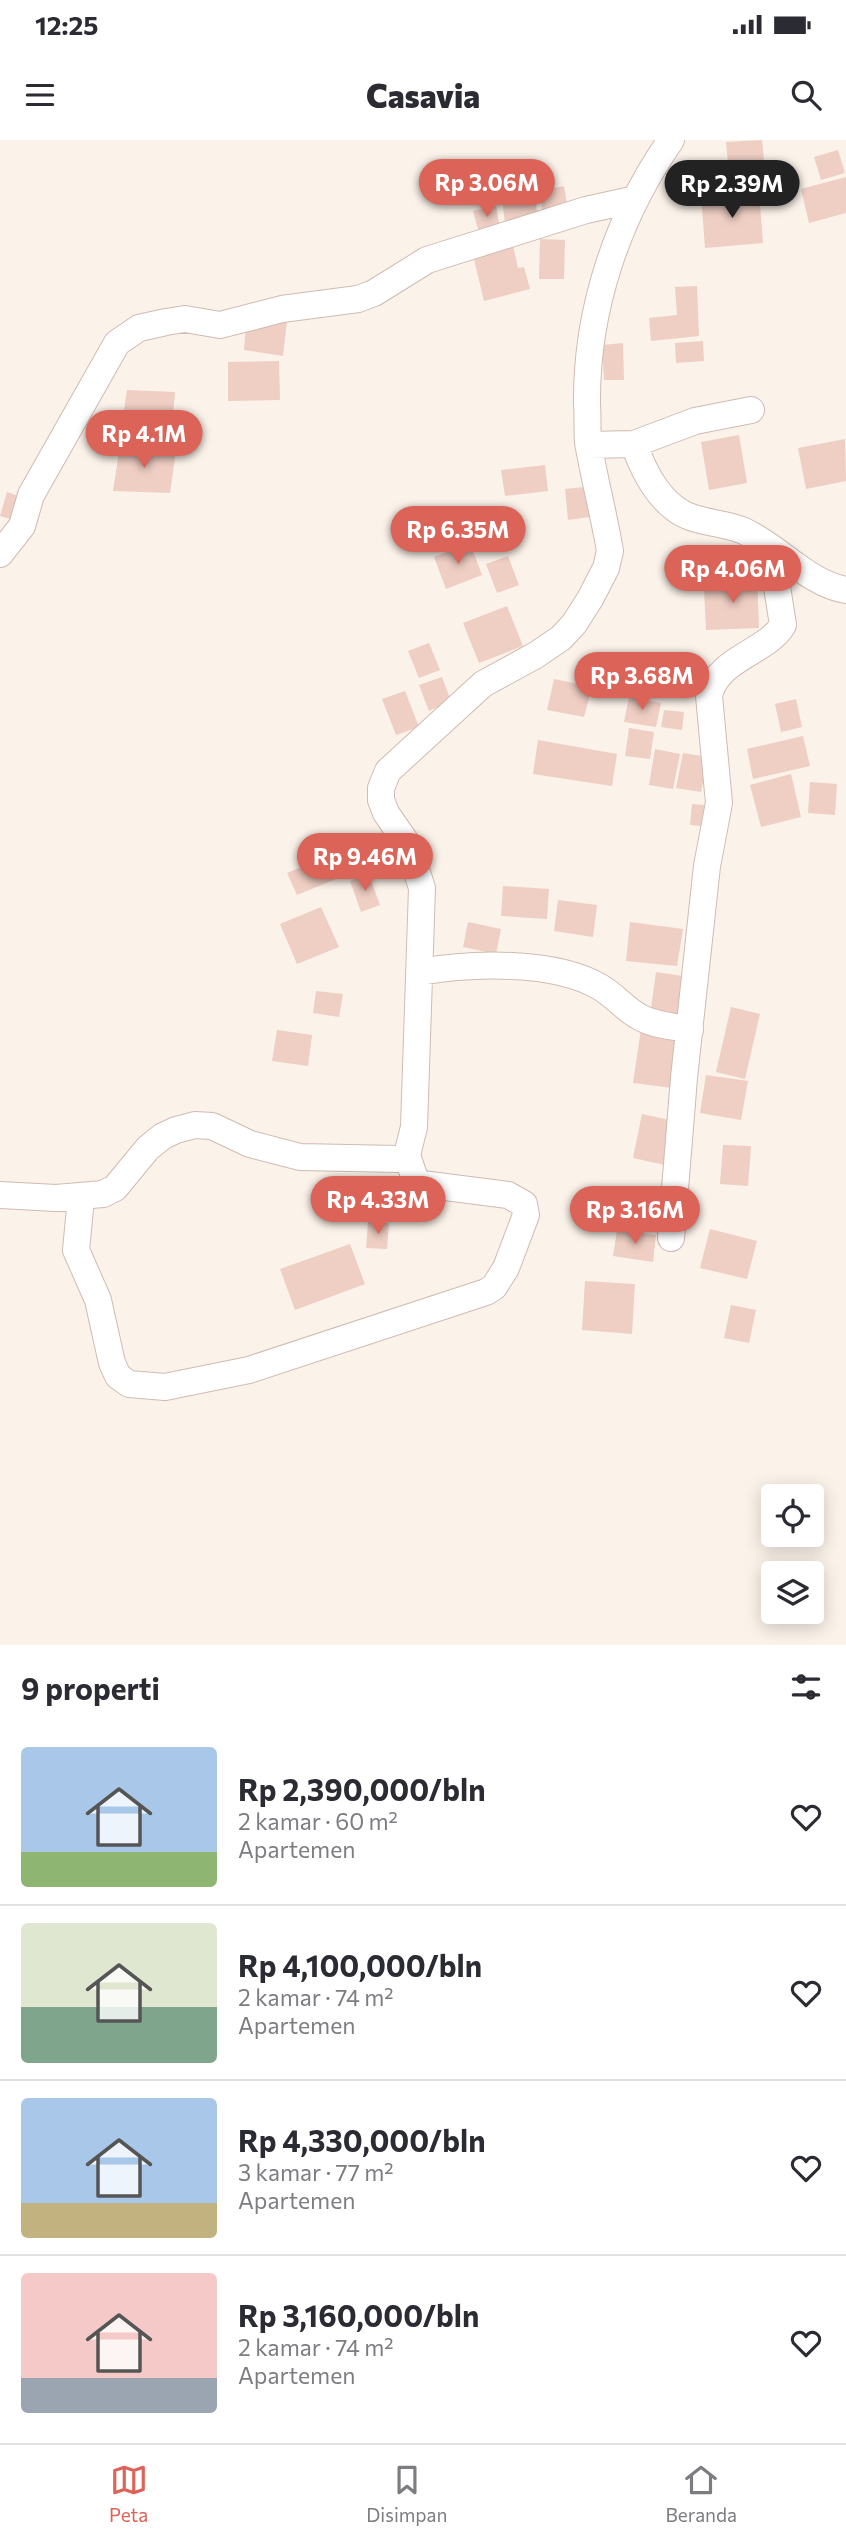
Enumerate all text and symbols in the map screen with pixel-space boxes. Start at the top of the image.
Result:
text: 12:25 [35,9,98,40]
text: Casavia [366,75,480,115]
icon: menu [21,76,59,114]
icon: search [787,76,825,114]
pin: Rp 3.06M [415,160,559,219]
pin: Rp 2.39M [660,160,804,220]
text: Rp 3.06M [435,168,539,196]
text: Rp 2.39M [681,169,783,197]
pin: Rp 4.1M [79,410,209,470]
text: Rp 4.1M [102,419,186,447]
pin: Rp 6.35M [386,506,530,566]
text: Rp 6.35M [407,515,509,543]
pin: Rp 4.06M [661,546,805,605]
text: Rp 4.06M [680,554,786,582]
pin: Rp 3.68M [570,652,714,712]
text: Rp 3.68M [590,661,694,689]
pin: Rp 9.46M [293,834,437,893]
text: Rp 9.46M [313,842,417,870]
pin: Rp 4.33M [306,1176,450,1236]
text: Rp 4.33M [327,1185,429,1213]
pin: Rp 3.16M [563,1186,707,1246]
text: Rp 3.16M [586,1195,684,1223]
map controls [761,1484,824,1624]
button: locate [761,1484,824,1547]
button: layers [761,1561,824,1624]
icon: filters [787,1668,825,1706]
text: 9 properti [21,1669,160,1706]
text: Rp 2,390,000/bln [238,1770,486,1807]
icon: home [77,1775,161,1859]
icon: heart [787,1798,825,1836]
text: 2 kamar · 60 m² [238,1807,398,1835]
text: Apartemen [238,1835,355,1863]
text: Rp 4,100,000/bln [238,1946,482,1983]
icon: home [77,1951,161,2035]
icon: heart [787,1974,825,2012]
text: 2 kamar · 74 m² [238,1983,393,2011]
text: Apartemen [238,2011,355,2039]
text: Rp 4,330,000/bln [238,2121,486,2158]
icon: home [77,2126,161,2210]
icon: heart [787,2149,825,2187]
text: 3 kamar · 77 m² [238,2158,394,2186]
text: Apartemen [238,2186,355,2214]
text: Rp 3,160,000/bln [238,2296,479,2333]
icon: home [77,2301,161,2385]
icon: heart [787,2324,825,2362]
text: 2 kamar · 74 m² [238,2333,393,2361]
text: Apartemen [238,2361,355,2389]
tab: Peta [109,2461,148,2526]
tab: Disimpan [366,2461,447,2526]
tab: Beranda [666,2461,737,2526]

